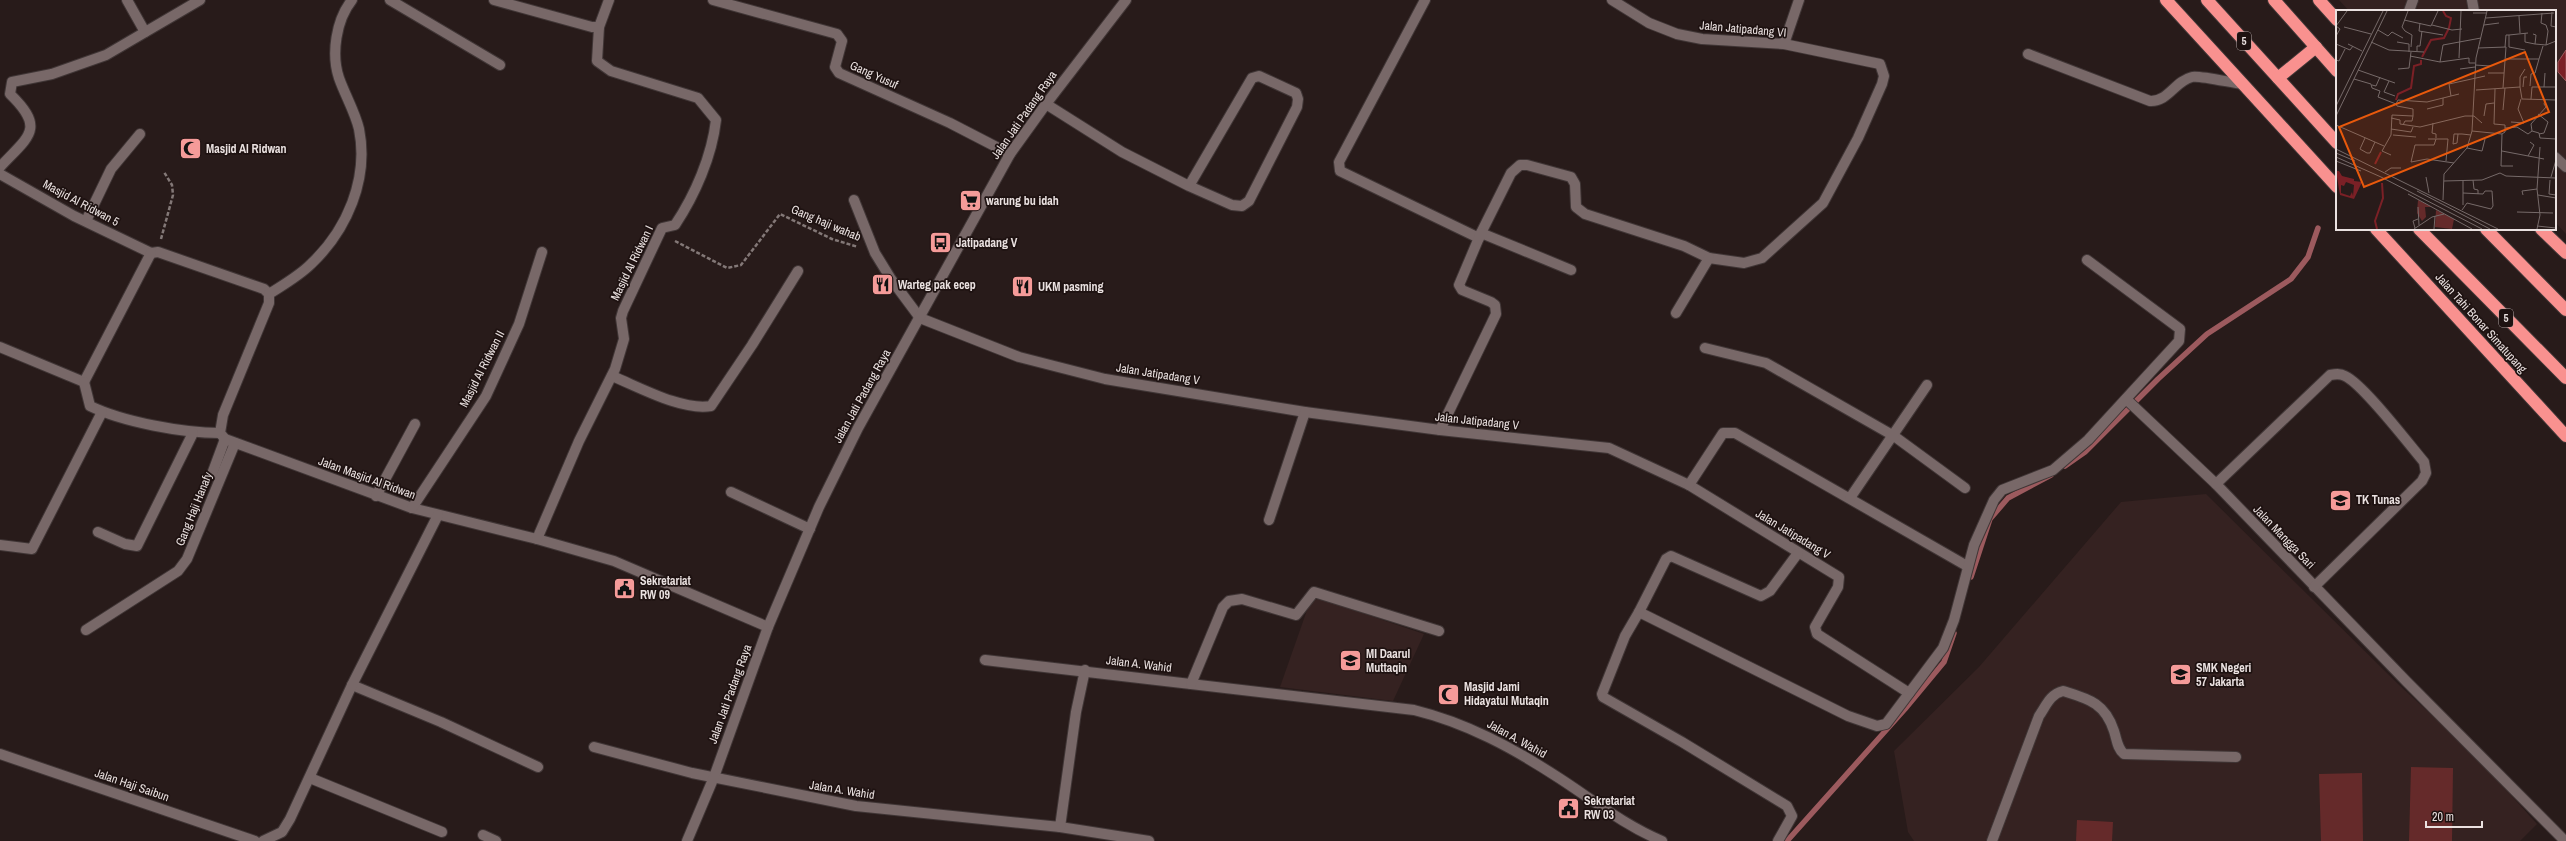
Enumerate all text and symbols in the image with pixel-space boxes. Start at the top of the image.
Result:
inset map [2336,10,2556,230]
street label: Jalan Jatipadang VI [1699,17,1787,41]
road number: 5 [2237,32,2251,50]
street label: Gang Yusuf [847,57,901,93]
street label: Jalan Jati Padang Raya [987,67,1061,162]
mosque icon: Masjid Al Ridwan [177,136,203,162]
place label: Masjid Al Ridwan [206,141,287,157]
street label: Masjid Al Ridwan 5 [40,176,122,230]
supermarket icon: warung bu idah [957,188,983,214]
place label: warung bu idah [986,193,1059,209]
street label: Gang haji wahab [789,201,863,245]
street label: Masjid Al Ridwan I [607,223,657,303]
bus stop icon: Jatipadang V [928,230,954,256]
place label: Jatipadang V [956,235,1018,251]
street label: Jalan Tahi Bonar Simatupang [2432,269,2531,377]
restaurant icon: Warteg pak ecep [869,272,895,298]
restaurant icon: UKM pasming [1009,274,1035,300]
place label: Warteg pak ecep [898,277,976,293]
place label: UKM pasming [1038,279,1104,295]
road number: 5 [2499,309,2513,327]
street label: Masjid Al Ridwan II [456,328,508,410]
street label: Jalan Jati Padang Raya [830,346,895,446]
street label: Jalan Jatipadang V [1115,360,1201,389]
street label: Jalan Jatipadang V [1434,409,1520,433]
street label: Jalan Masjid Al Ridwan [316,453,418,503]
street label: Gang Haji Hanafy [172,470,216,548]
school or university icon: TK Tunas [2327,487,2353,513]
place label: TK Tunas [2356,492,2401,508]
street label: Jalan Mangga Sari [2250,502,2318,572]
street label: Jalan Jatipadang V [1753,505,1834,563]
place label: Sekretariat RW 09 [640,573,692,603]
public building icon: Sekretariat RW 09 [611,575,637,601]
street label: Jalan Jati Padang Raya [705,642,756,746]
place label: MI Daarul Muttaqin [1366,646,1411,676]
school or university icon: MI Daarul Muttaqin [1337,648,1363,674]
street label: Jalan A. Wahid [1105,652,1173,676]
place label: SMK Negeri 57 Jakarta [2196,660,2251,690]
school or university icon: SMK Negeri 57 Jakarta [2167,662,2193,688]
place label: Masjid Jami Hidayatul Mutaqin [1464,679,1549,709]
mosque icon: Masjid Jami Hidayatul Mutaqin [1436,681,1462,707]
street label: Jalan A. Wahid [1484,716,1550,762]
street label: Jalan Haji Saibun [93,765,171,805]
street label: Jalan A. Wahid [808,777,876,803]
place label: Sekretariat RW 03 [1584,793,1636,823]
public building icon: Sekretariat RW 03 [1556,795,1582,821]
scale bar [2426,803,2482,829]
text: 20 m [2432,809,2454,825]

